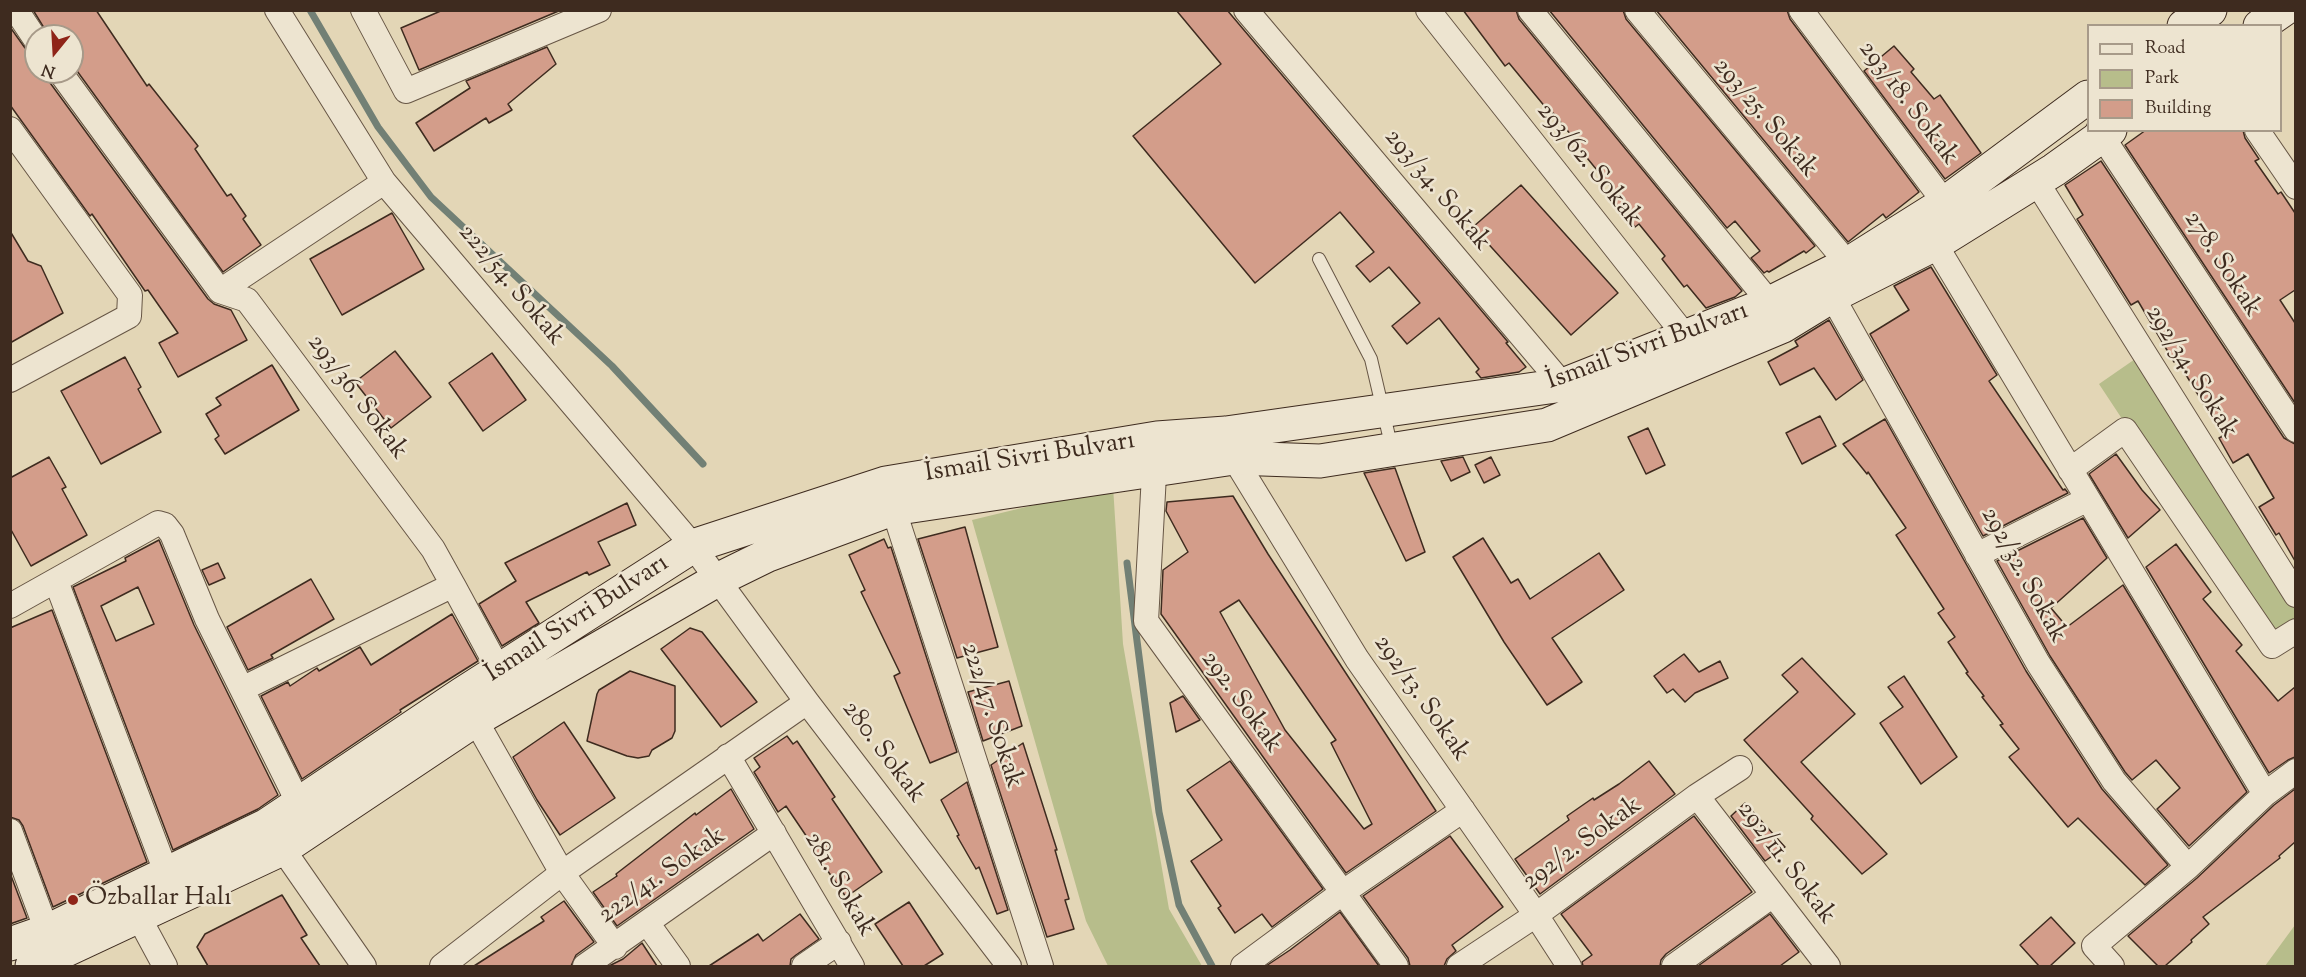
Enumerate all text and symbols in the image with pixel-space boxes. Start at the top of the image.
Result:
north arrow [24,24,84,84]
legend [2087,24,2282,132]
street label: 293/18. Sokak [1850,36,1964,172]
text: Road [2145,36,2185,62]
street label: 293/25. Sokak [1705,53,1823,185]
text: N [39,57,59,83]
text: Park [2145,66,2179,92]
text: Building [2145,96,2211,122]
street label: 293/62. Sokak [1528,97,1648,235]
street label: 293/34. Sokak [1376,124,1496,258]
street label: 278. Sokak [2175,206,2267,324]
street label: 222/54. Sokak [450,219,570,353]
street label: İsmail Sivri Bulvarı [1543,297,1753,399]
street label: 292/34. Sokak [2137,300,2243,446]
street label: 293/36. Sokak [299,329,413,467]
street label: İsmail Sivri Bulvarı [923,427,1137,491]
street label: 292/32. Sokak [1972,503,2072,649]
street label: İsmail Sivri Bulvarı [481,549,675,691]
street label: 292/13. Sokak [1365,630,1475,768]
street label: 222/47. Sokak [952,639,1028,793]
street label: 292. Sokak [1192,646,1288,760]
street label: 280. Sokak [833,696,931,810]
street label: 292/2. Sokak [1517,791,1649,899]
street label: 292/11. Sokak [1729,796,1841,932]
street label: 222/41. Sokak [593,822,733,932]
street label: 281. Sokak [795,827,881,943]
place label: Özballar Halı [85,884,232,916]
marker: Özballar Halı [66,893,80,907]

